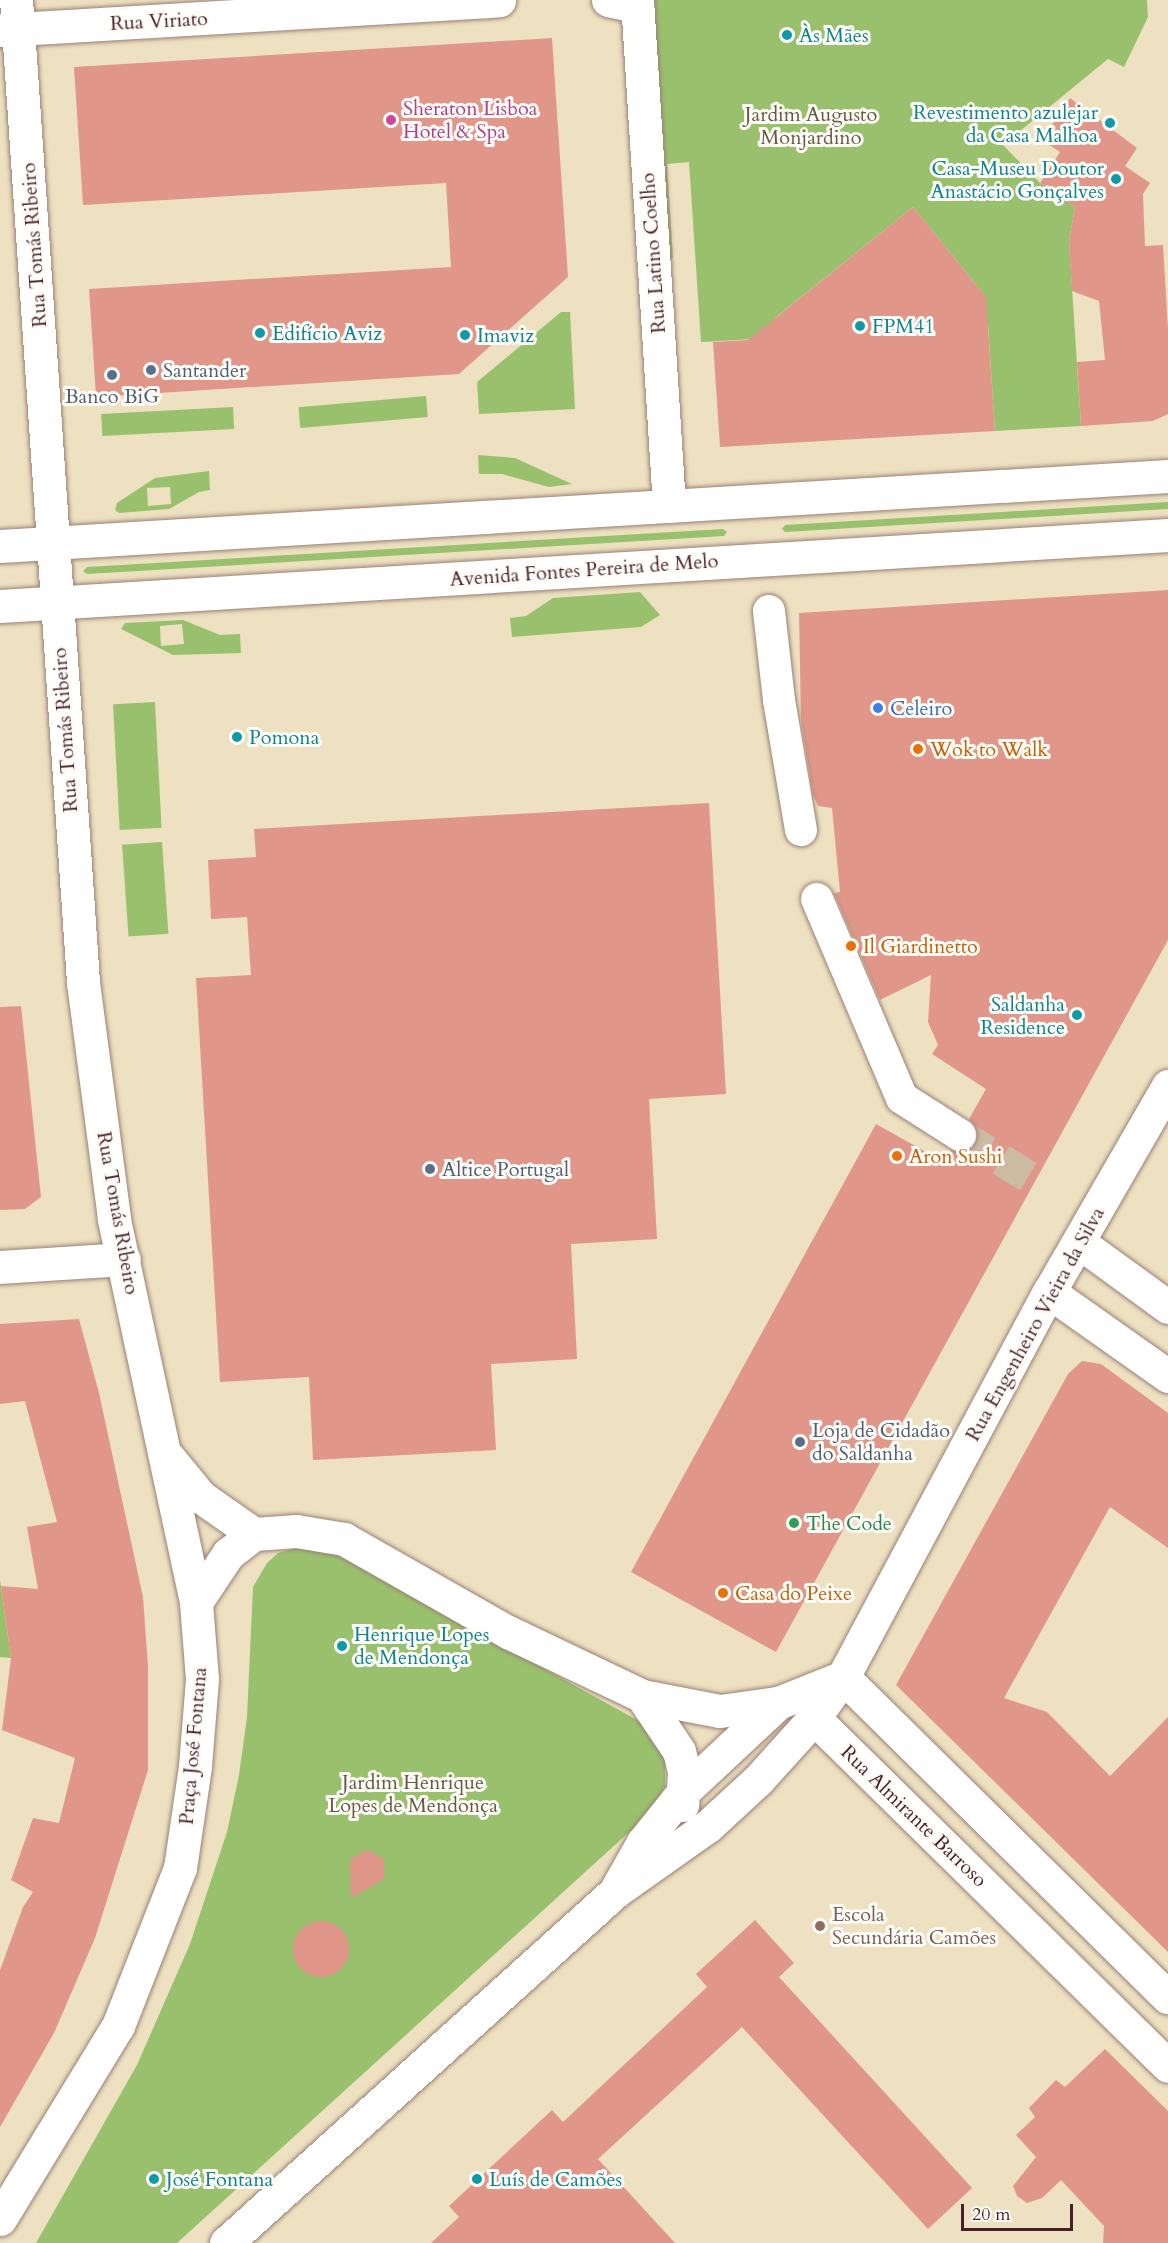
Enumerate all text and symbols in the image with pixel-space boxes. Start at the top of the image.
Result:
street label: Rua Viriato [110,6,208,36]
place label: Às Mães [799,23,869,47]
marker: Às Mães [780,28,794,42]
place label: Sheraton Lisboa Hotel & Spa [403,96,537,143]
place label: Revestimento azulejar da Casa Malhoa [913,100,1098,147]
park label: Jardim Augusto Monjardino [745,103,877,150]
marker: Sheraton Lisboa Hotel & Spa [384,113,398,127]
marker: Revestimento azulejar da Casa Malhoa [1103,116,1117,130]
place label: Casa-Museu Doutor Anastácio Gonçalves [930,156,1104,203]
street label: Rua Tomás Ribeiro [16,162,52,328]
street label: Rua Latino Coelho [635,172,671,334]
marker: Casa-Museu Doutor Anastácio Gonçalves [1109,172,1123,186]
place label: FPM41 [872,314,935,338]
marker: FPM41 [853,319,867,333]
place label: Edifício Aviz [272,321,382,345]
place label: Imaviz [477,323,534,347]
marker: Edifício Aviz [253,326,267,340]
marker: Imaviz [458,328,472,342]
place label: Santander [163,358,246,382]
marker: Santander [144,363,158,377]
marker: Banco BiG [105,368,119,382]
place label: Banco BiG [65,384,159,408]
street label: Avenida Fontes Pereira de Melo [449,549,719,591]
street label: Rua Tomás Ribeiro [47,647,83,813]
place label: Celeiro [890,696,952,720]
marker: Celeiro [871,701,885,715]
place label: Pomona [249,725,319,749]
marker: Pomona [230,730,244,744]
place label: Wok to Walk [930,737,1048,761]
marker: Wok to Walk [911,742,925,756]
place label: Il Giardinetto [863,934,978,958]
marker: Il Giardinetto [844,939,858,953]
place label: Saldanha Residence [980,992,1065,1039]
marker: Saldanha Residence [1070,1008,1084,1022]
street label: Rua Tomás Ribeiro [92,1130,144,1296]
place label: Aron Sushi [909,1144,1002,1168]
marker: Aron Sushi [890,1149,904,1163]
place label: Altice Portugal [442,1157,569,1181]
marker: Altice Portugal [423,1162,437,1176]
street label: Rua Engenheiro Vieira da Silva [961,1203,1109,1445]
place label: Loja de Cidadão do Saldanha [812,1418,950,1465]
marker: Loja de Cidadão do Saldanha [793,1435,807,1449]
place label: The Code [806,1511,892,1535]
marker: The Code [787,1516,801,1530]
place label: Casa do Peixe [735,1581,852,1605]
marker: Casa do Peixe [716,1586,730,1600]
place label: Henrique Lopes de Mendonça [354,1622,490,1669]
marker: Henrique Lopes de Mendonça [335,1639,349,1653]
street label: Praça José Fontana [174,1666,212,1826]
street label: Rua Almirante Barroso [836,1740,992,1892]
park label: Jardim Henrique Lopes de Mendonça [328,1771,498,1818]
place label: Escola Secundária Camões [832,1902,996,1949]
marker: Escola Secundária Camões [813,1919,827,1933]
place label: José Fontana [166,2167,273,2191]
place label: Luís de Camões [489,2167,622,2191]
marker: José Fontana [147,2172,161,2186]
marker: Luís de Camões [470,2172,484,2186]
scale bar [964,2192,1076,2230]
text: 20 m [972,2202,1011,2227]

